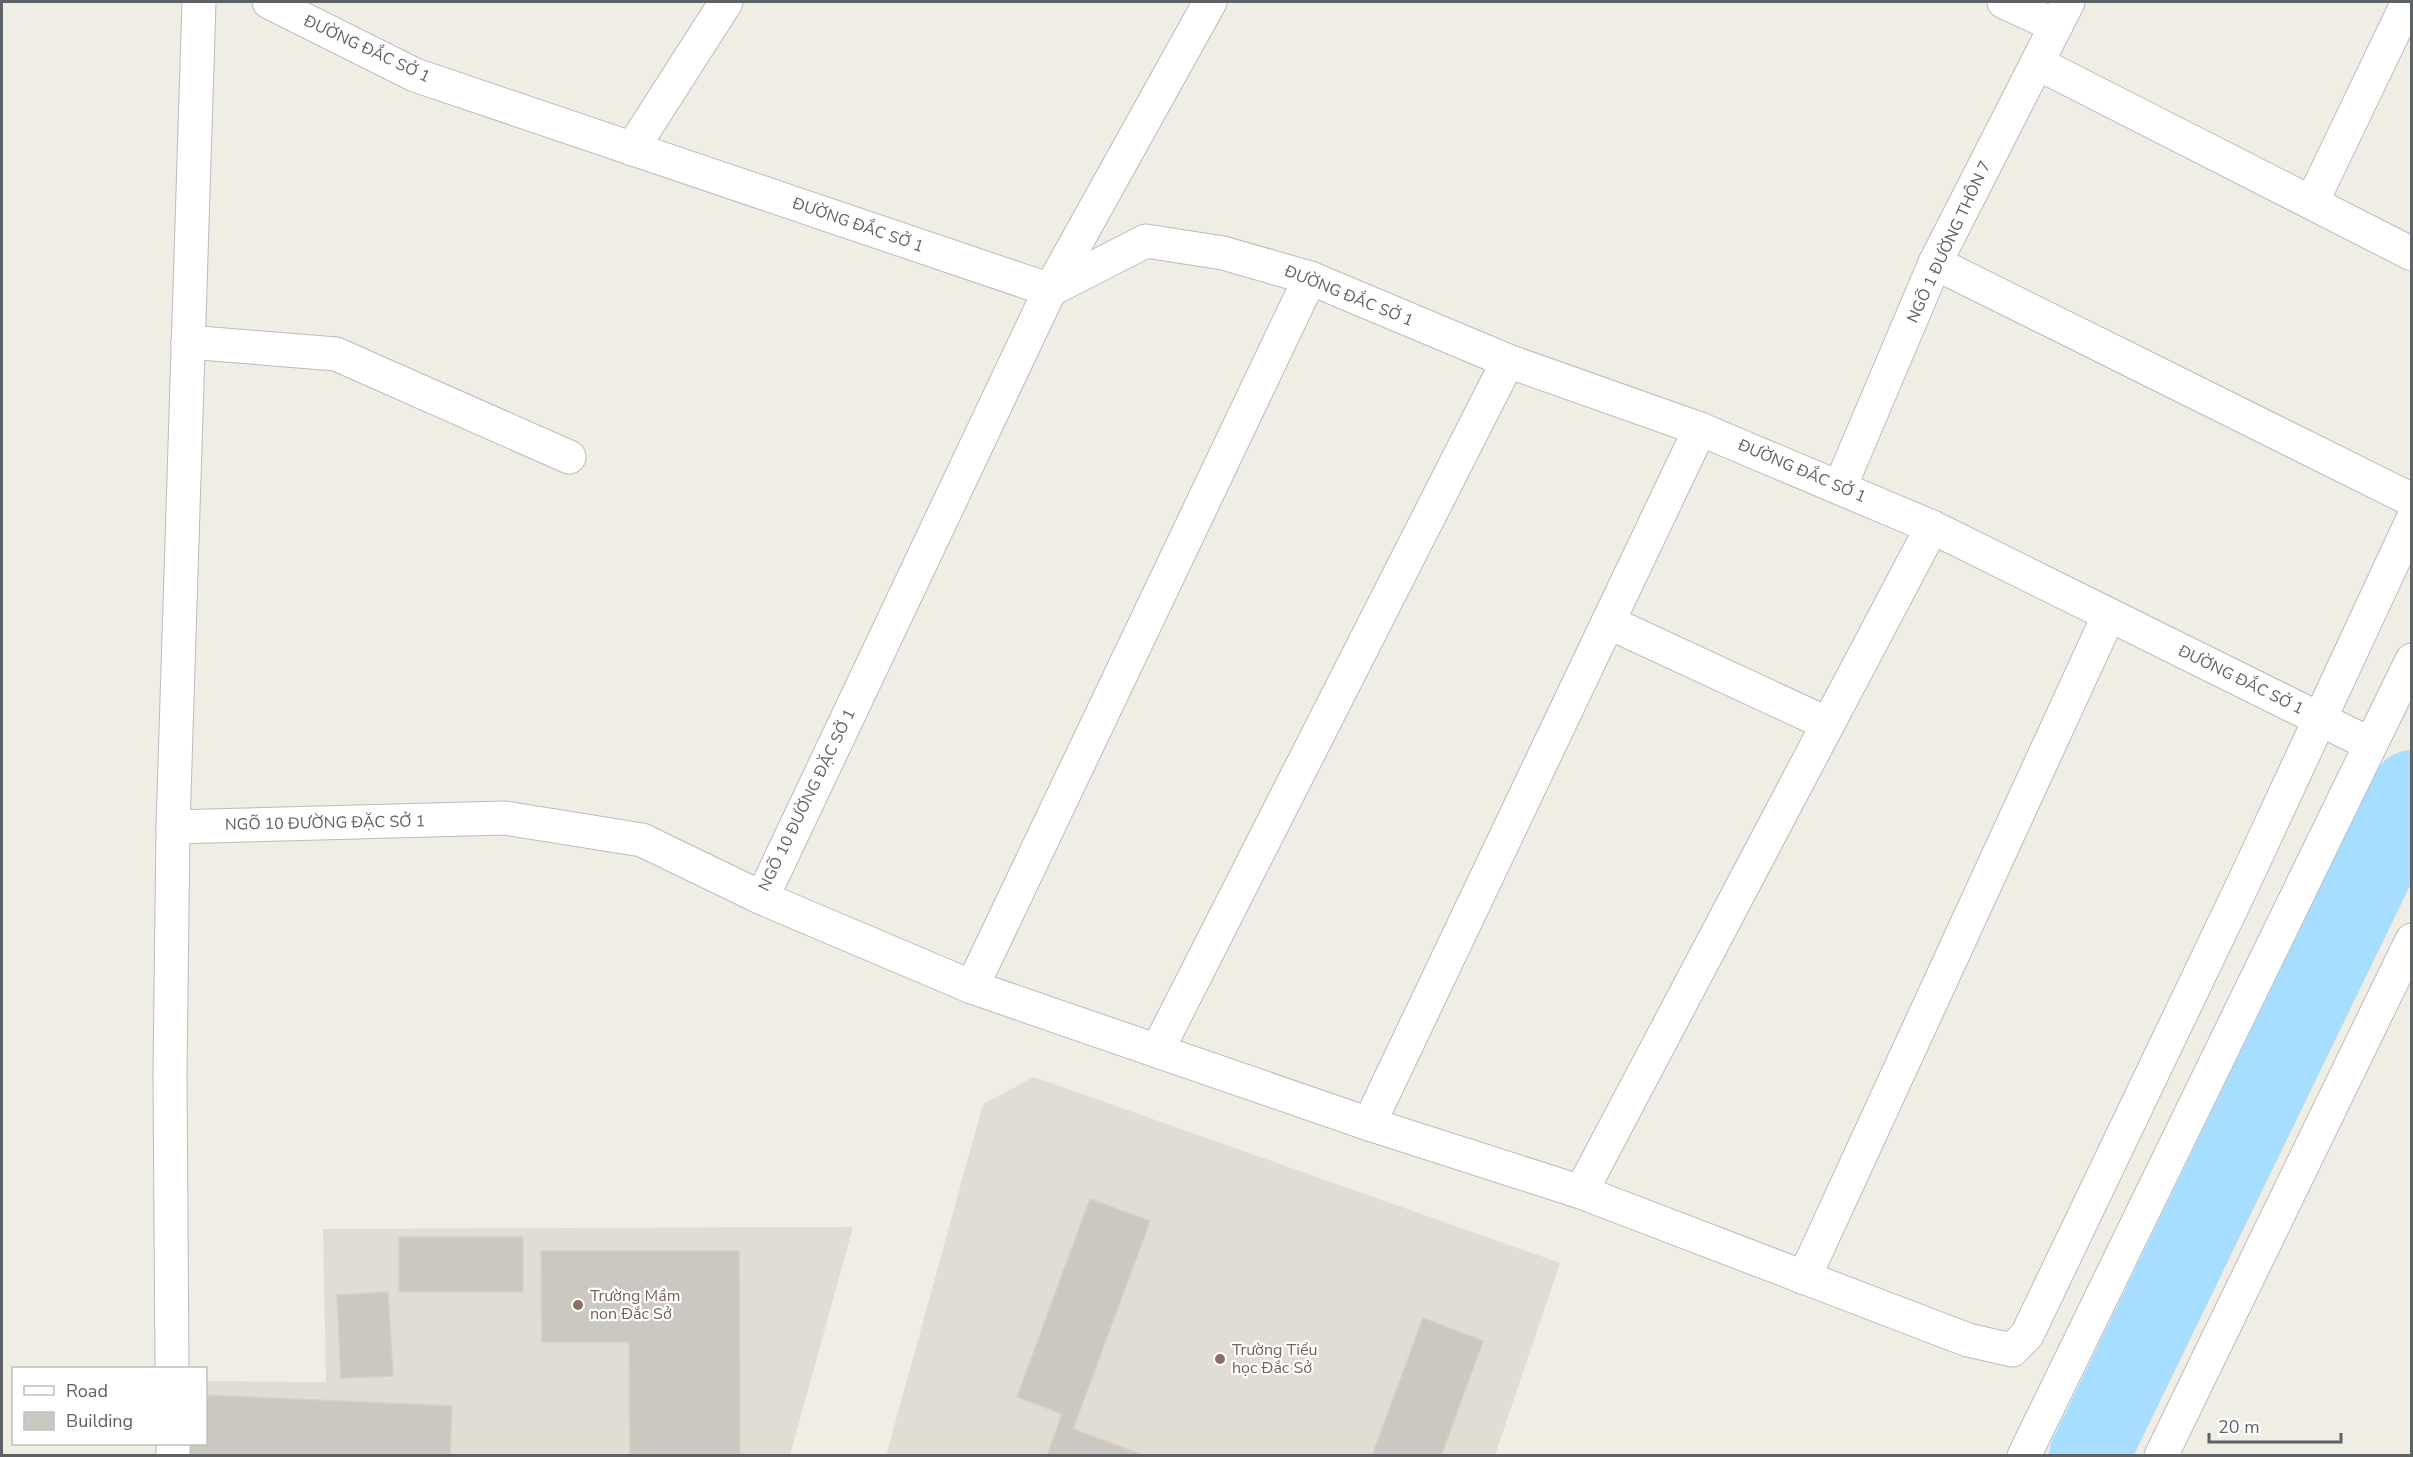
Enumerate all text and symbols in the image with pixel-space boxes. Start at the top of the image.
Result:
street label: ĐƯỜNG ĐẮC SỞ 1 [299,9,434,88]
street label: NGÕ 1 ĐƯỜNG THÔN 7 [1902,157,1996,327]
street label: ĐƯỜNG ĐẮC SỞ 1 [789,191,927,258]
street label: ĐƯỜNG ĐẮC SỞ 1 [1280,259,1417,332]
street label: ĐƯỜNG ĐẮC SỞ 1 [1734,433,1870,508]
street label: ĐƯỜNG ĐẮC SỞ 1 [2174,639,2308,720]
street label: NGÕ 10 ĐƯỜNG ĐẶC SỞ 1 [753,705,861,895]
street label: NGÕ 10 ĐƯỜNG ĐẶC SỞ 1 [225,810,425,836]
place label: Trường Mầm non Đắc Sở [590,1285,680,1325]
marker: Trường Mầm non Đắc Sở [571,1298,585,1312]
place label: Trường Tiểu học Đắc Sở [1232,1339,1317,1379]
marker: Trường Tiểu học Đắc Sở [1213,1352,1227,1366]
legend [12,1367,207,1445]
text: Road [66,1379,108,1403]
scale bar [2209,1406,2341,1444]
text: Building [66,1409,133,1433]
text: 20 m [2218,1415,2260,1439]

